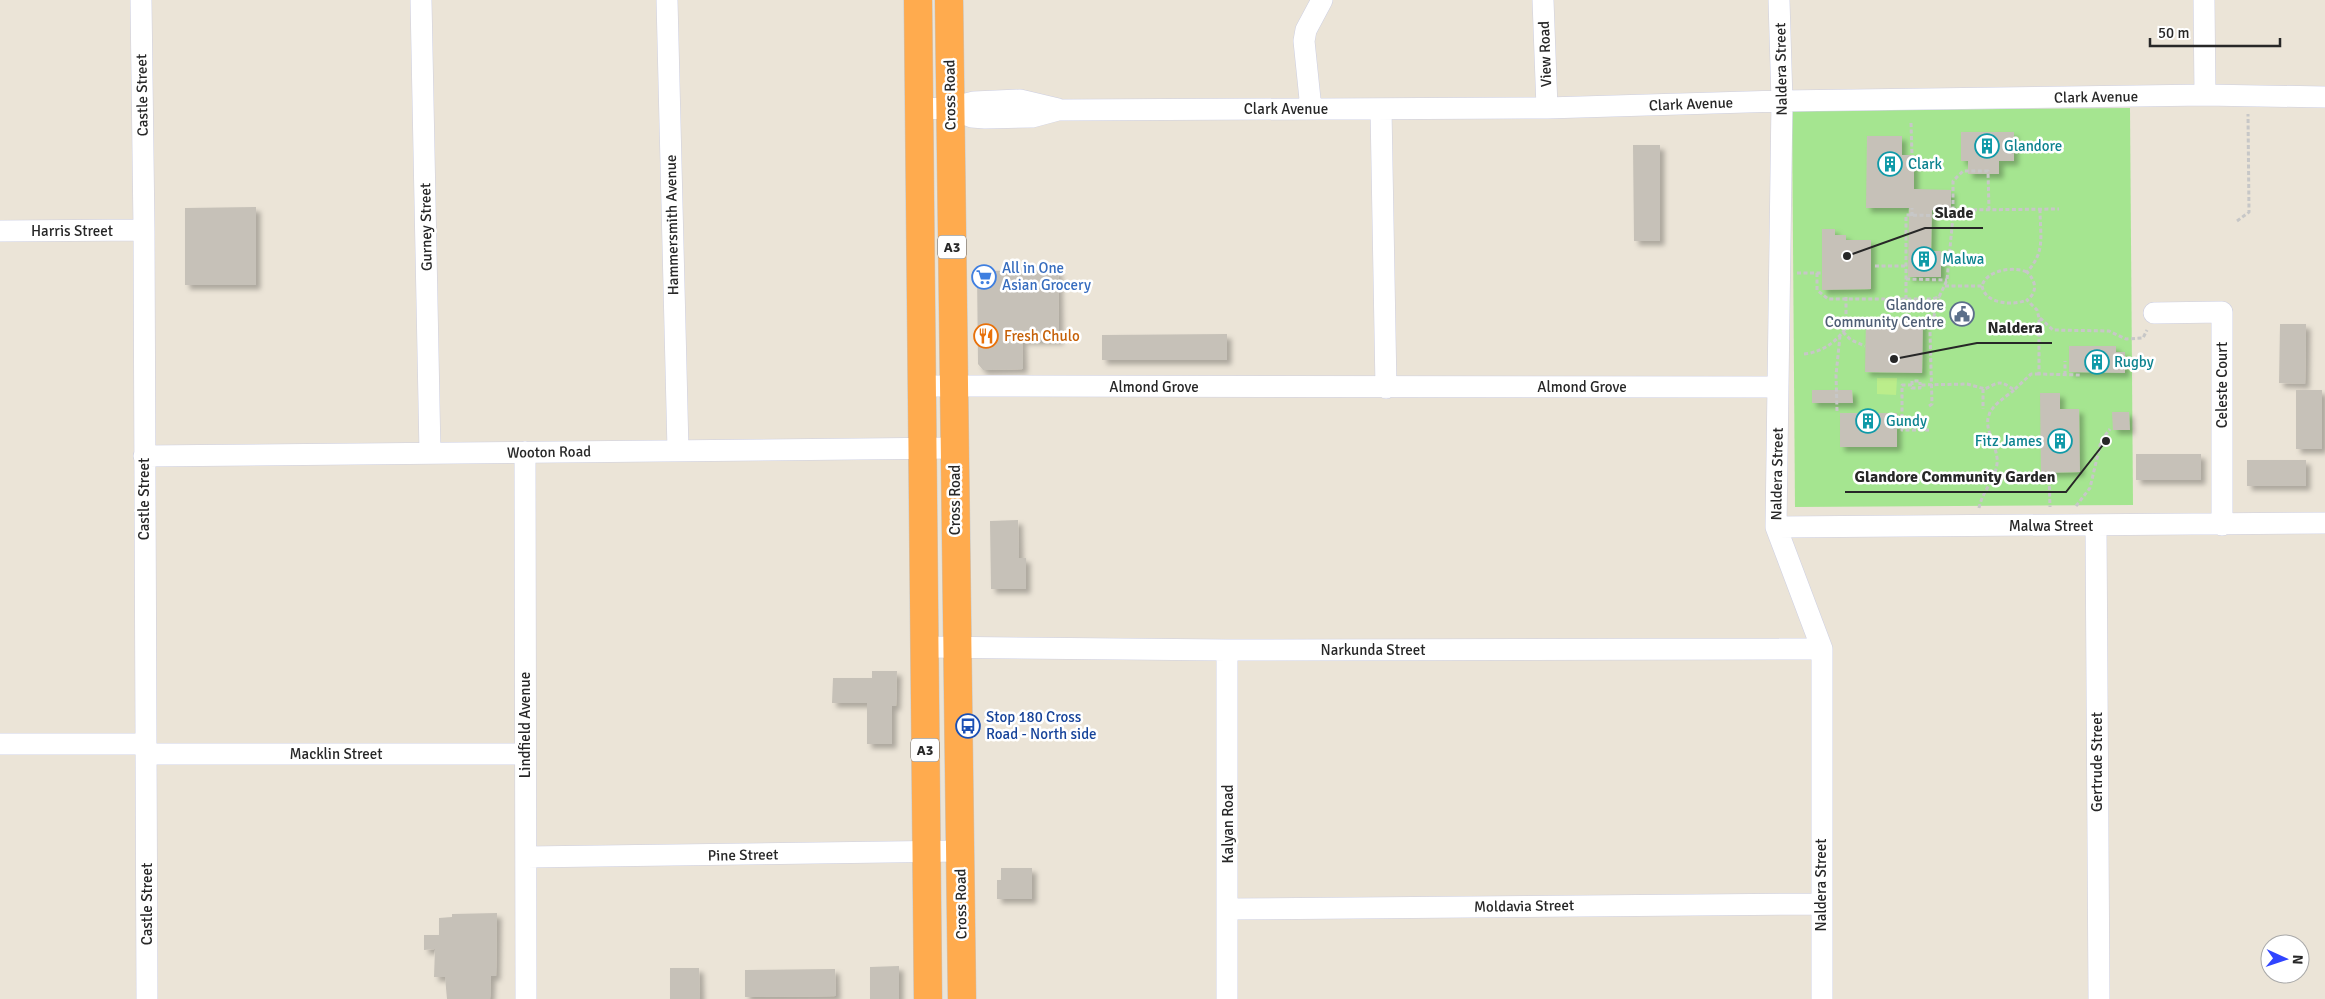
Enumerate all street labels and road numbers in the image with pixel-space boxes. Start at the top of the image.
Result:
street label: View Road [1535,21,1555,87]
street label: Naldera Street [1771,22,1791,116]
street label: Castle Street [132,54,152,136]
street label: Cross Road [940,59,960,130]
street label: Clark Avenue [2054,87,2138,107]
street label: Clark Avenue [1649,94,1733,114]
street label: Clark Avenue [1244,100,1328,118]
street label: Hammersmith Avenue [662,154,682,296]
street label: Gurney Street [416,183,436,271]
street label: Harris Street [31,222,113,240]
road number: A3 [938,236,966,258]
street label: Celeste Court [2213,342,2231,428]
street label: Almond Grove [1109,378,1199,396]
street label: Almond Grove [1537,378,1627,396]
street label: Naldera Street [1767,427,1787,521]
street label: Wooton Road [507,442,591,462]
street label: Castle Street [135,458,153,540]
street label: Cross Road [946,465,964,535]
street label: Malwa Street [2009,517,2093,535]
street label: Narkunda Street [1321,641,1425,659]
street label: Lindfield Avenue [516,672,534,778]
street label: Gertrude Street [2088,712,2106,812]
road number: A3 [911,738,939,762]
street label: Macklin Street [290,745,383,763]
street label: Kalyan Road [1219,785,1237,863]
street label: Naldera Street [1812,839,1830,931]
street label: Pine Street [708,845,778,865]
street label: Castle Street [138,863,156,945]
street label: Cross Road [951,868,971,939]
street label: Moldavia Street [1474,896,1574,916]

